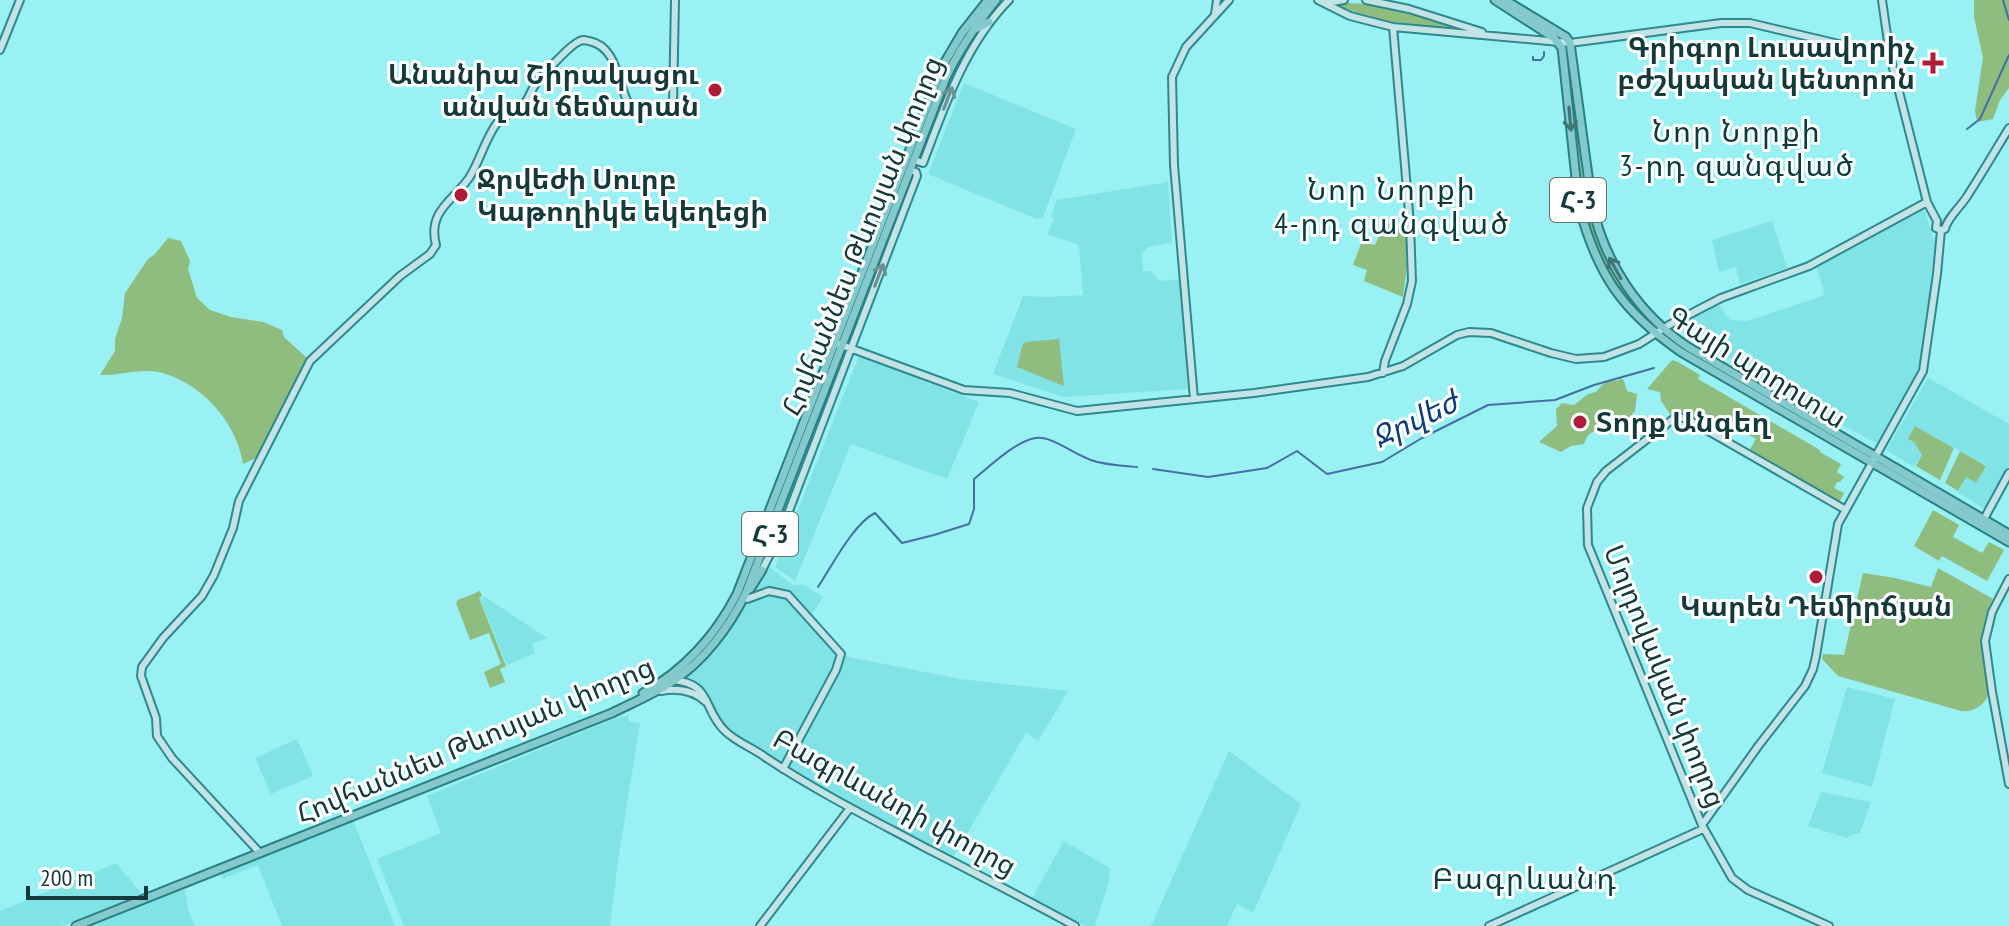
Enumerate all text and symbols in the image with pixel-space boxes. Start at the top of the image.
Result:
place label: Գրիգոր Լուսավորիչ բժշկական կենտրոն [1617,28,1915,97]
street label: Հովհաննես Թևոսյան փողոց [772,51,951,421]
marker: Գրիգոր Լուսավորիչ բժշկական կենտրոն [1922,52,1944,74]
place label: Անանիա Շիրակացու անվան ճեմարան [388,55,699,124]
marker: Անանիա Շիրակացու անվան ճեմարան [706,81,724,99]
one-way arrow [942,86,956,111]
one-way arrow [1563,105,1578,132]
district label: Նոր Նորքի 3-րդ զանգված [1619,111,1855,184]
place label: Ջրվեժի Սուրբ Կաթողիկե եկեղեցի [477,160,768,229]
district label: Նոր Նորքի 4-րդ զանգված [1274,169,1510,242]
road number: Հ-3 [1550,178,1606,222]
marker: Ջրվեժի Սուրբ Կաթողիկե եկեղեցի [452,186,470,204]
one-way arrow [1607,257,1623,280]
one-way arrow [873,263,887,288]
street label: Գայի պողոտա [1661,297,1854,436]
water label: Ջրվեժ [1365,379,1467,456]
place label: Տորք Անգեղ [1596,403,1771,440]
marker: Տորք Անգեղ [1571,413,1589,431]
road number: Հ-3 [742,512,798,556]
street label: Մոլդովական փողոց [1596,539,1735,813]
marker: Կարեն Դեմիրճյան [1807,568,1825,586]
place label: Կարեն Դեմիրճյան [1680,587,1952,624]
street label: Հովհաննես Թևոսյան փողոց [291,647,659,832]
street label: Բագրևանդի փողոց [767,719,1024,884]
scale bar [28,850,146,900]
district label: Բագրևանդ [1432,858,1618,897]
text: 200 m [40,862,93,893]

